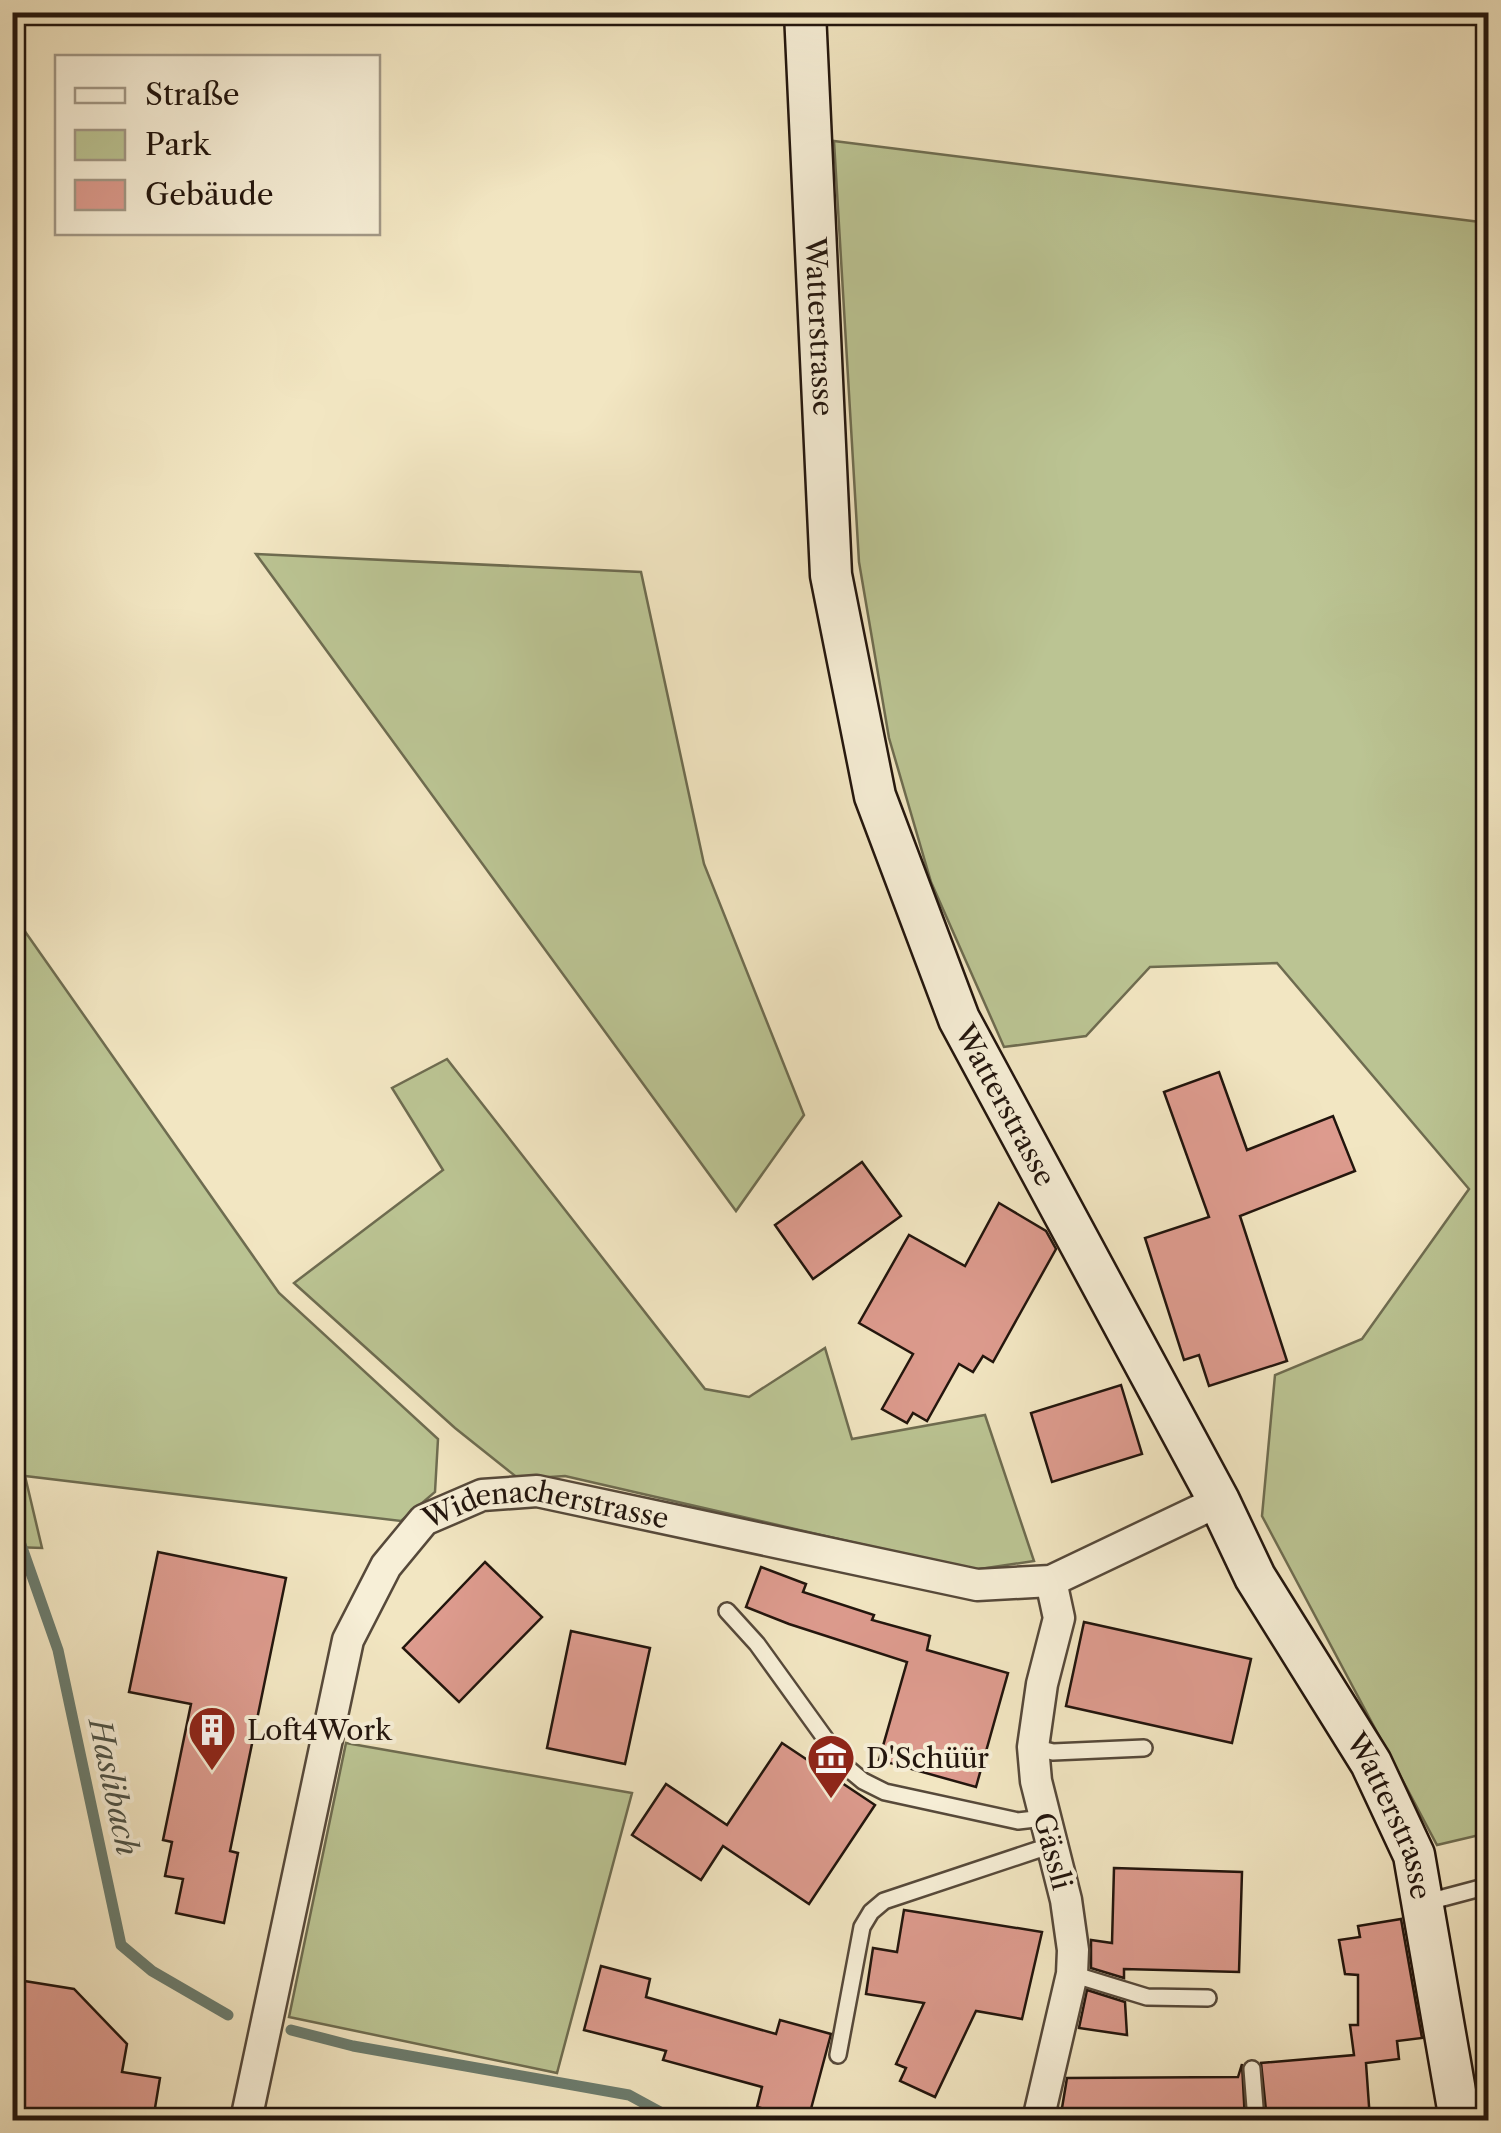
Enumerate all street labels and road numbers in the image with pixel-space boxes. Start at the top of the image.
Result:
street label: Watterstrasse [798,236,841,417]
street label: Watterstrasse [948,1017,1063,1192]
street label: Widenacherstrasse [417,1474,672,1536]
street label: Watterstrasse [1339,1726,1438,1902]
street label: Gässli [1026,1809,1080,1893]

